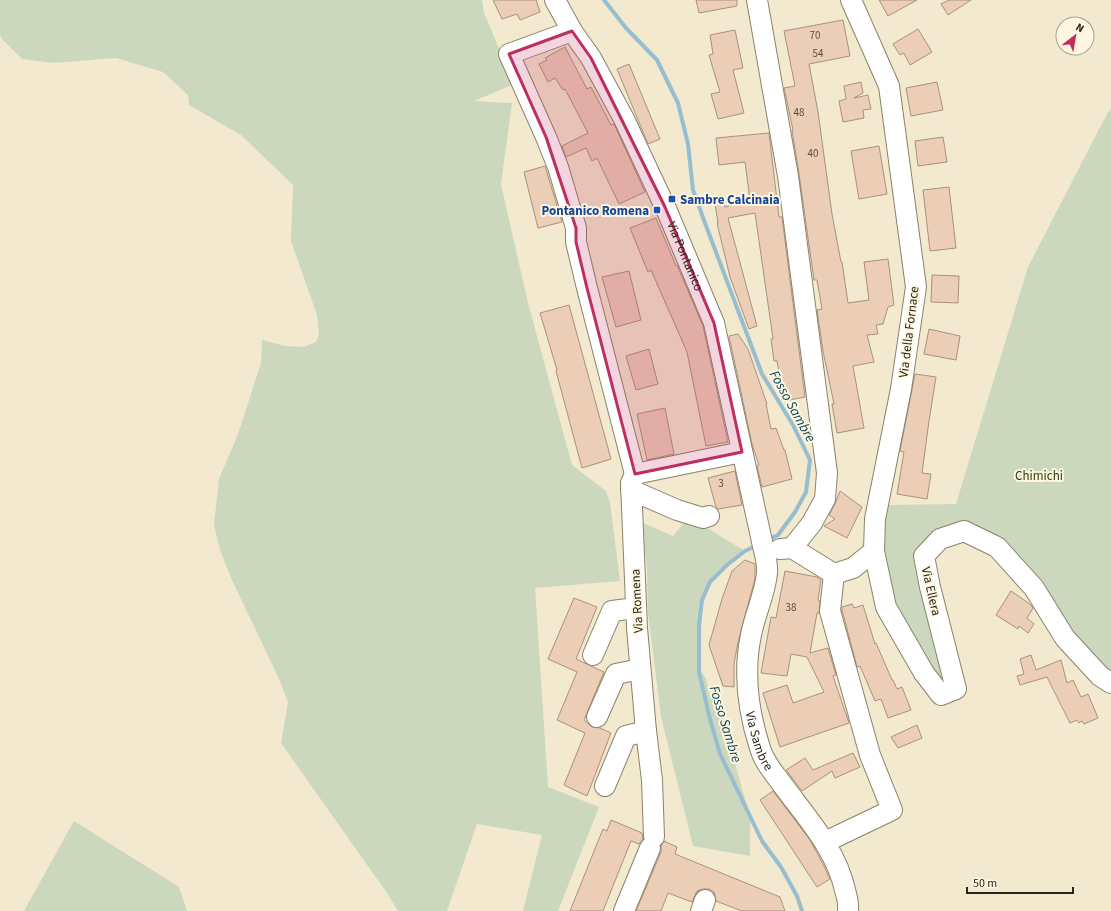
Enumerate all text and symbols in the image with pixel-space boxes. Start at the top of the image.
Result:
north arrow [1055,16,1095,56]
text: N [1073,20,1087,36]
house number: 70 [810,28,820,43]
house number: 54 [813,46,824,61]
house number: 48 [794,105,805,120]
house number: 40 [808,146,818,161]
place label: Sambre Calcinaia [680,191,780,209]
marker: Sambre Calcinaia [667,194,677,204]
place label: Pontanico Romena [542,202,649,220]
marker: Pontanico Romena [652,205,662,215]
street label: Via Pontanico [662,219,708,294]
street label: Via della Fornace [894,285,924,379]
water label: Fosso Sambre [764,367,820,446]
park label: Chimichi [1015,467,1063,485]
house number: 3 [718,476,724,491]
street label: Via Ellera [917,565,945,617]
street label: Via Romena [626,568,648,633]
house number: 38 [786,600,797,615]
water label: Fosso Sambre [704,683,746,766]
street label: Via Sambre [741,710,777,774]
scale bar [967,869,1073,895]
text: 50 m [973,875,997,892]

